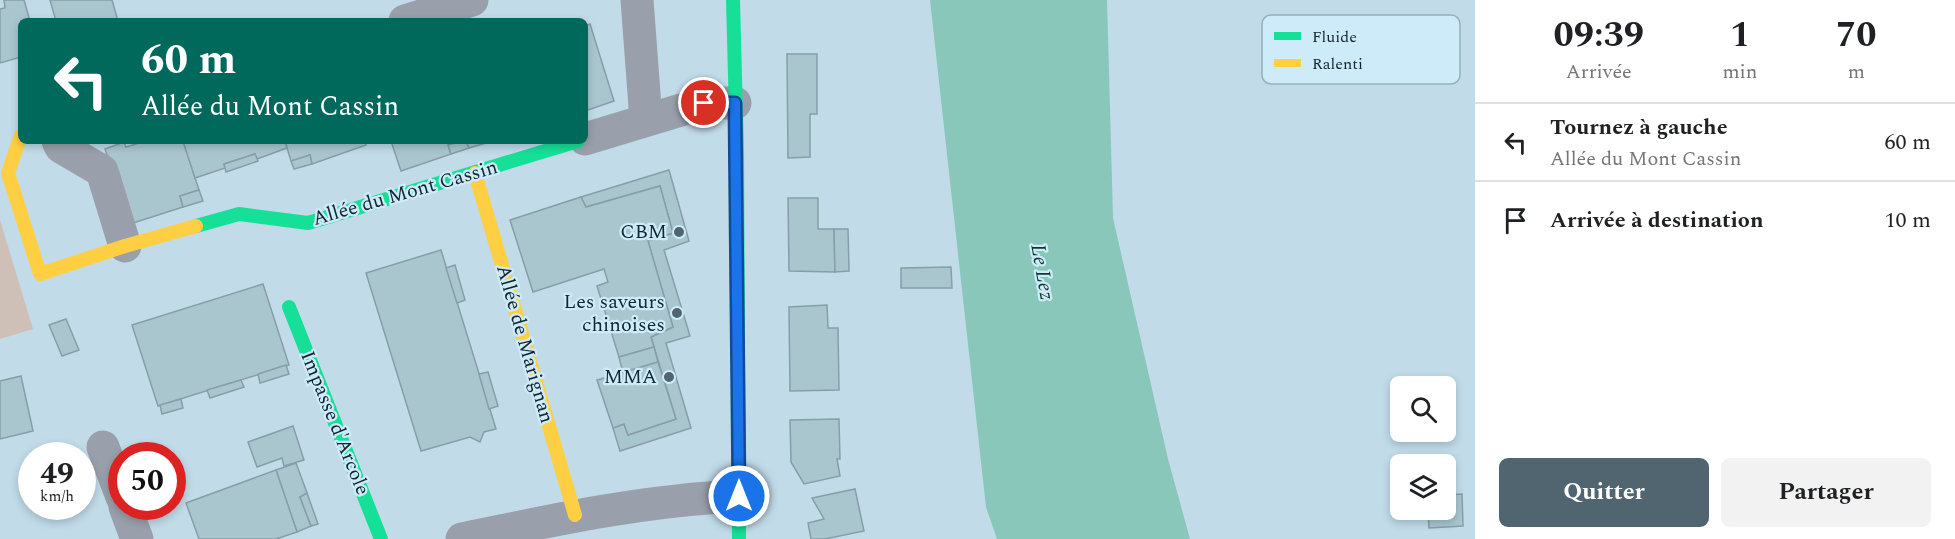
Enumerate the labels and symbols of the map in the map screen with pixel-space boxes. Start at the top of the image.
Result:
legend [1262,15,1460,84]
text: Fluide [1312,25,1357,49]
text: Ralenti [1312,52,1363,76]
pin [678,77,729,128]
street label: Allée du Mont Cassin [309,152,501,234]
place label: CBM [620,217,667,247]
marker: CBM [672,225,686,239]
water label: Le Lez [1021,241,1063,303]
street label: Allée de Marignan [488,261,562,427]
place label: Les saveurs chinoises [564,287,665,340]
marker: Les saveurs chinoises [670,306,684,320]
street label: Impasse d'Arcole [292,346,378,500]
place label: MMA [604,362,657,392]
marker: MMA [662,370,676,384]
speed limit sign: 50 [108,442,186,520]
position arrow [707,464,771,528]

